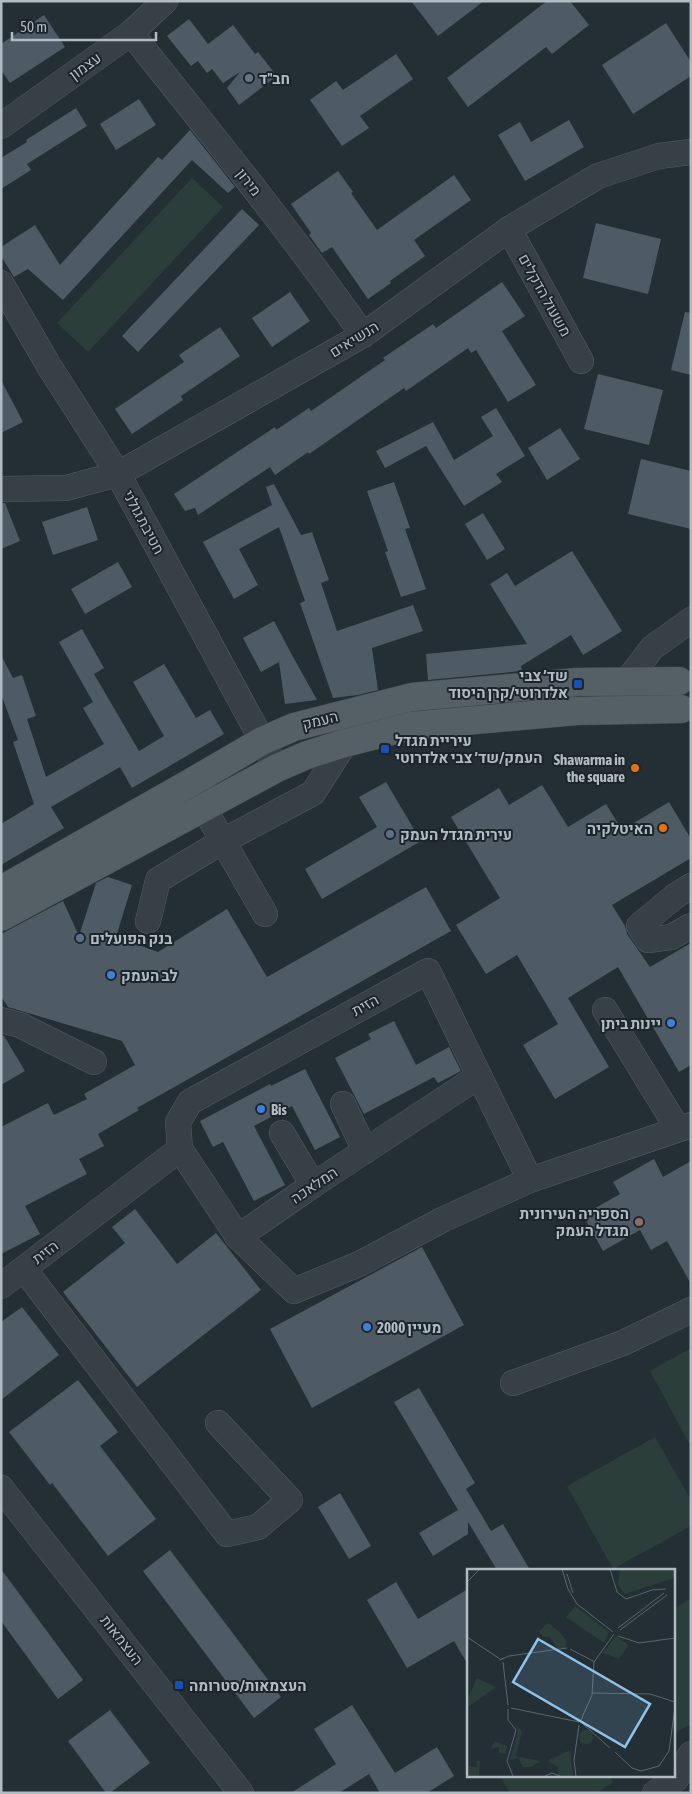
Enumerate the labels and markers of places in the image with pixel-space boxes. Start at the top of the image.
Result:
place label: חב"ד [259,70,290,87]
marker: חב"ד [243,72,255,84]
place label: שד׳ צבי אלדרוטי/קרן היסוד [448,667,568,701]
marker: שד׳ צבי אלדרוטי/קרן היסוד [572,678,584,690]
place label: עיריית מגדל העמק/שד׳ צבי אלדרוטי [395,732,543,766]
marker: עיריית מגדל העמק/שד׳ צבי אלדרוטי [379,743,391,755]
place label: Shawarma in the square [554,751,625,785]
marker: Shawarma in the square [629,762,641,774]
place label: האיטלקיה [587,820,653,837]
marker: האיטלקיה [657,822,669,834]
place label: עירית מגדל העמק [400,826,512,843]
marker: עירית מגדל העמק [384,828,396,840]
place label: בנק הפועלים [90,930,172,947]
marker: בנק הפועלים [74,932,86,944]
place label: לב העמק [121,967,178,984]
marker: לב העמק [105,969,117,981]
place label: יינות ביתן [601,1015,661,1032]
marker: יינות ביתן [665,1017,677,1029]
place label: Bis [271,1101,288,1118]
marker: Bis [255,1103,267,1115]
place label: הספריה העירונית מגדל העמק [520,1205,629,1239]
marker: הספריה העירונית מגדל העמק [633,1216,645,1228]
place label: מעיין 2000 [377,1319,441,1336]
marker: מעיין 2000 [361,1321,373,1333]
place label: העצמאות/סטרומה [189,1677,307,1694]
marker: העצמאות/סטרומה [173,1679,185,1691]

